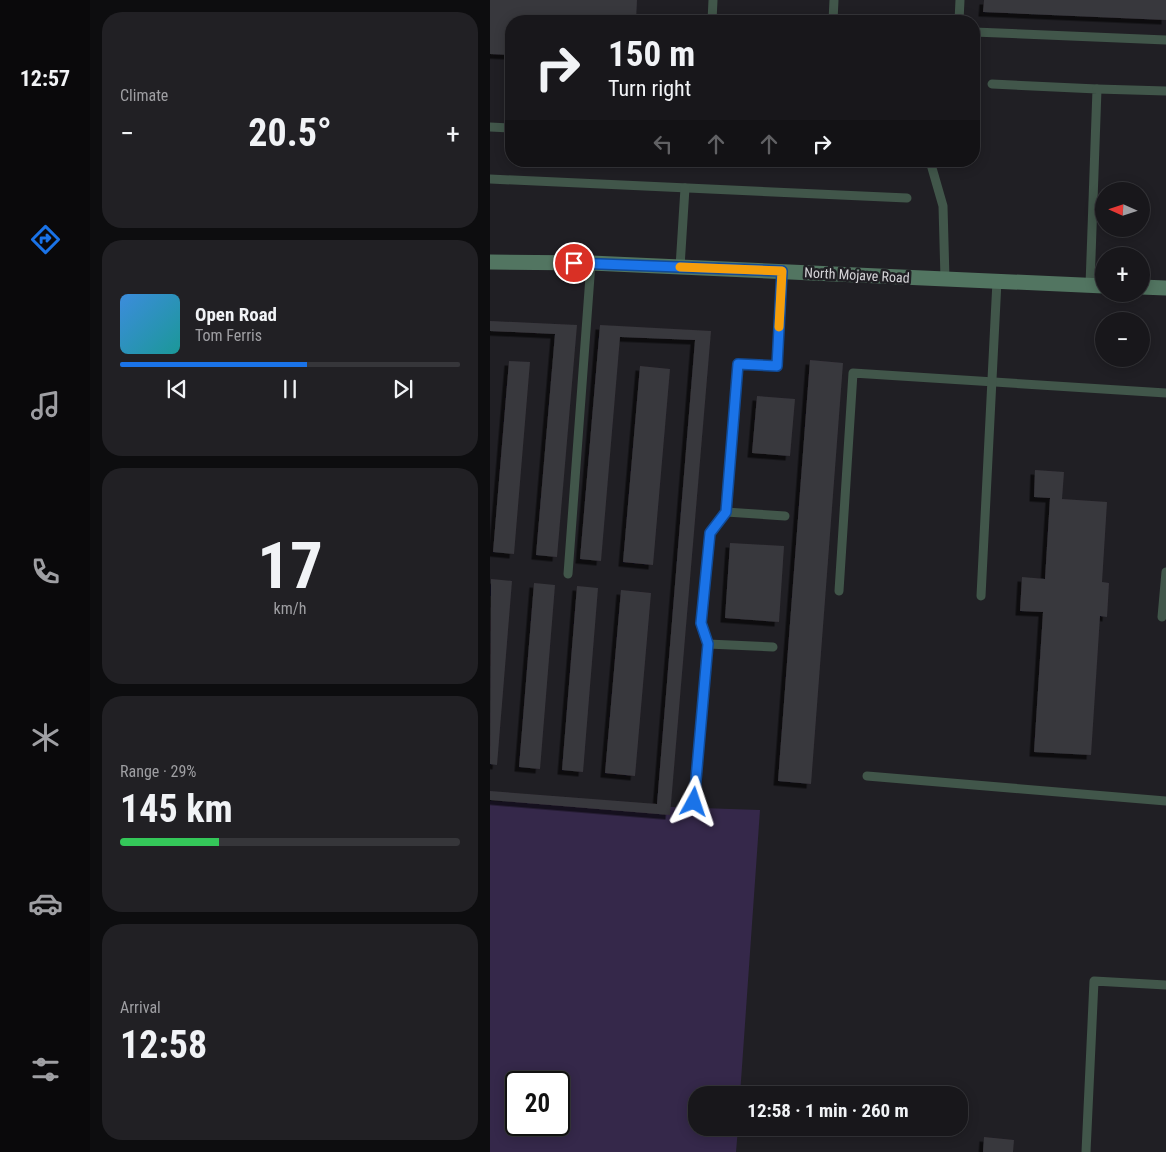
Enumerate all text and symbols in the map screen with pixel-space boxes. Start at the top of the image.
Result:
text: 150 m [608,34,695,75]
icon: right [525,35,590,100]
text: 12:57 [20,66,70,91]
text: Turn right [608,76,691,101]
text: Climate [120,86,168,105]
text: 20.5° [248,111,332,155]
text: − [120,117,134,150]
text: + [446,117,460,150]
icon: left [649,130,677,158]
icon: ahead [702,130,730,158]
icon: ahead [755,130,783,158]
icon: right [808,130,836,158]
north arrow [1095,182,1150,238]
map controls [1095,182,1150,367]
icon: directions [28,222,63,257]
pin [553,242,595,284]
button: + [1095,247,1150,302]
icon: arrive [560,249,588,277]
street label: North Mojave Road [804,264,910,286]
text: Open Road [195,303,277,326]
button: − [1095,312,1150,367]
text: Tom Ferris [195,326,262,345]
icon: previous [163,375,191,403]
icon: pause [276,375,304,403]
icon: next [389,375,417,403]
icon: music [28,388,63,423]
text: 17 [257,528,323,604]
icon: phone [28,554,63,589]
text: km/h [274,599,306,618]
icon: climate [28,720,63,755]
text: Range · 29% [120,762,196,781]
position arrow [667,775,719,827]
text: 145 km [120,787,233,831]
icon: car [28,886,63,921]
text: Arrival [120,998,161,1017]
text: 12:58 [120,1023,207,1067]
icon: filters [28,1052,63,1087]
speed limit sign: 20 [505,1071,570,1136]
text: 12:58 · 1 min · 260 m [747,1099,909,1122]

